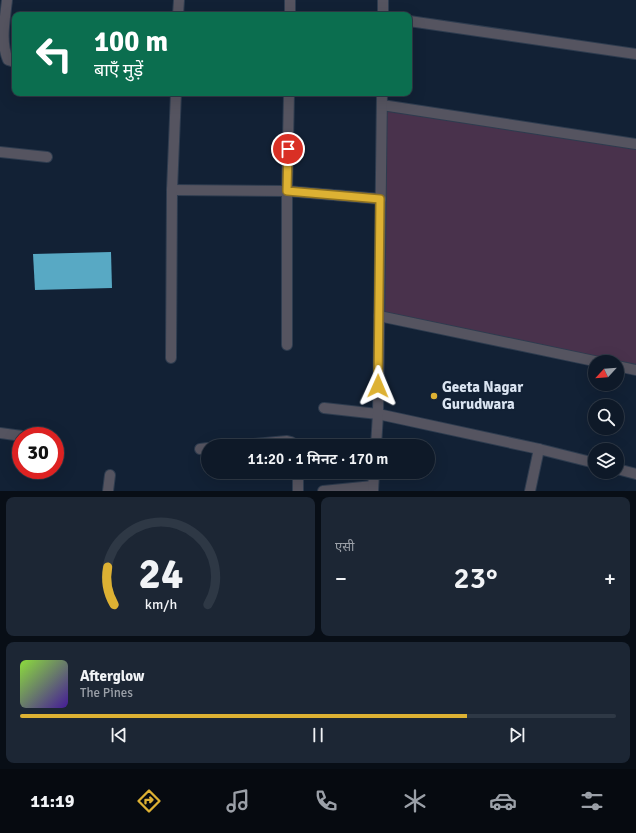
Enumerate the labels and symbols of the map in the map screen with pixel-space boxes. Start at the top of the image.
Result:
pin [271,132,305,166]
north arrow [588,355,624,391]
position arrow [357,365,399,407]
place label: Geeta Nagar Gurudwara [442,378,523,413]
marker: Geeta Nagar Gurudwara [429,391,439,401]
speed limit sign: 30 [12,427,64,479]

